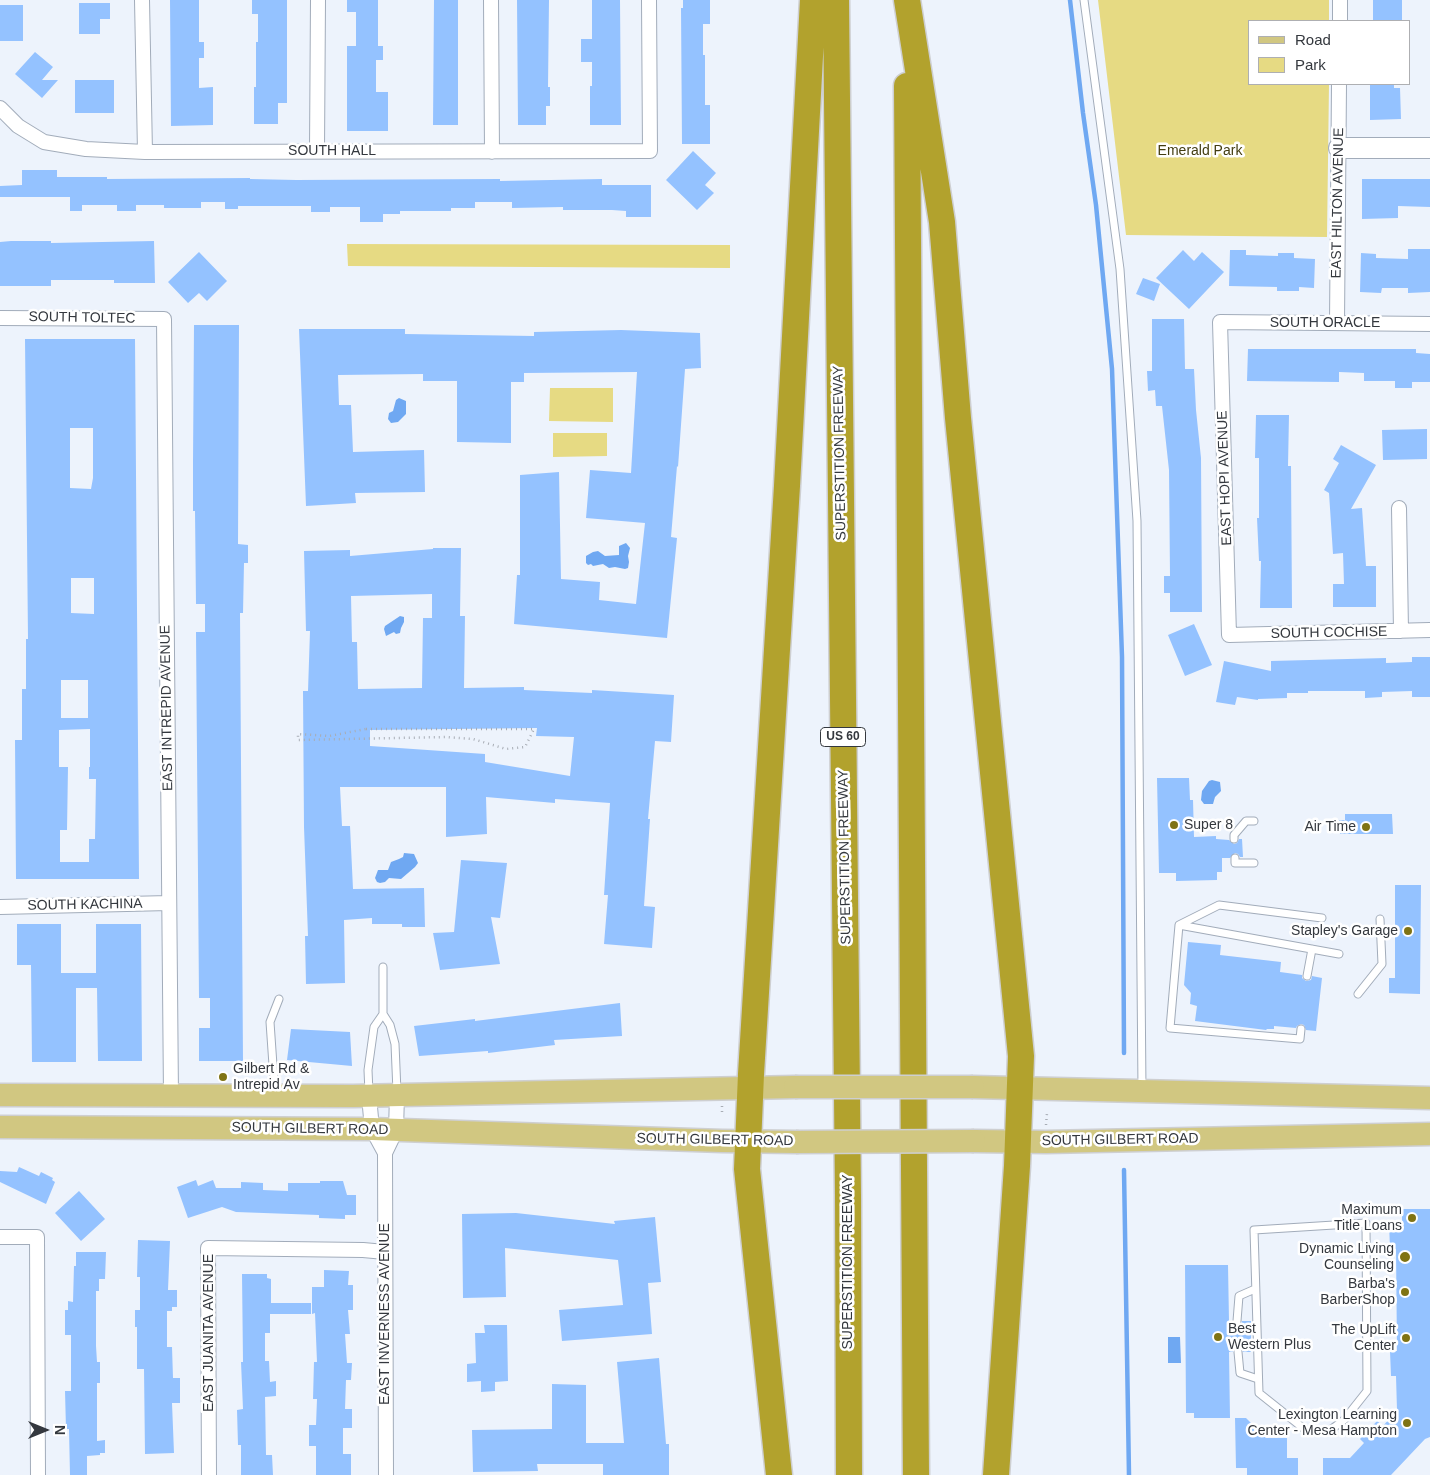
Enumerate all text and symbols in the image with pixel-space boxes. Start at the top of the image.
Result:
legend [1248,20,1410,85]
text: Road [1295,31,1331,48]
text: Park [1295,56,1326,73]
street label: EAST HILTON AVENUE [1328,127,1348,279]
street label: SOUTH HALL [288,143,376,159]
park label: Emerald Park [1158,143,1242,159]
street label: SOUTH TOLTEC [28,309,136,327]
street label: SOUTH ORACLE [1270,315,1380,331]
street label: SUPERSTITION FREEWAY [830,365,850,541]
street label: EAST HOPI AVENUE [1214,410,1236,546]
street label: SOUTH COCHISE [1271,624,1387,642]
street label: EAST INTREPID AVENUE [157,625,177,791]
road number: US 60 [820,728,866,746]
street label: SUPERSTITION FREEWAY [835,769,855,945]
place label: Super 8 [1184,817,1233,833]
marker: Super 8 [1168,819,1180,831]
place label: Air Time [1304,819,1356,835]
marker: Air Time [1360,821,1372,833]
street label: SOUTH KACHINA [27,896,143,914]
place label: Stapley's Garage [1291,923,1398,939]
marker: Stapley's Garage [1402,925,1414,937]
place label: Gilbert Rd & Intrepid Av [233,1061,309,1094]
marker: Gilbert Rd & Intrepid Av [217,1071,229,1083]
street label: SOUTH GILBERT ROAD [231,1119,389,1139]
street label: SOUTH GILBERT ROAD [636,1130,794,1150]
street label: SOUTH GILBERT ROAD [1041,1130,1199,1150]
street label: SUPERSTITION FREEWAY [840,1174,856,1350]
place label: Maximum Title Loans [1334,1202,1402,1234]
marker: Maximum Title Loans [1406,1212,1418,1224]
street label: EAST INVERNESS AVENUE [377,1223,393,1405]
place label: Dynamic Living Counseling [1299,1241,1394,1274]
marker: Dynamic Living Counseling [1398,1250,1412,1264]
street label: EAST JUANITA AVENUE [201,1254,217,1412]
place label: Barba's BarberShop [1320,1276,1395,1308]
marker: Barba's BarberShop [1399,1286,1411,1298]
place label: Best Western Plus [1228,1321,1311,1354]
place label: The UpLift Center [1331,1322,1396,1354]
marker: Best Western Plus [1212,1331,1224,1343]
marker: The UpLift Center [1400,1332,1412,1344]
north arrow [20,1405,70,1455]
place label: Lexington Learning Center - Mesa Hampton [1248,1407,1397,1440]
marker: Lexington Learning Center - Mesa Hampton [1401,1417,1413,1429]
text: N [52,1425,68,1435]

